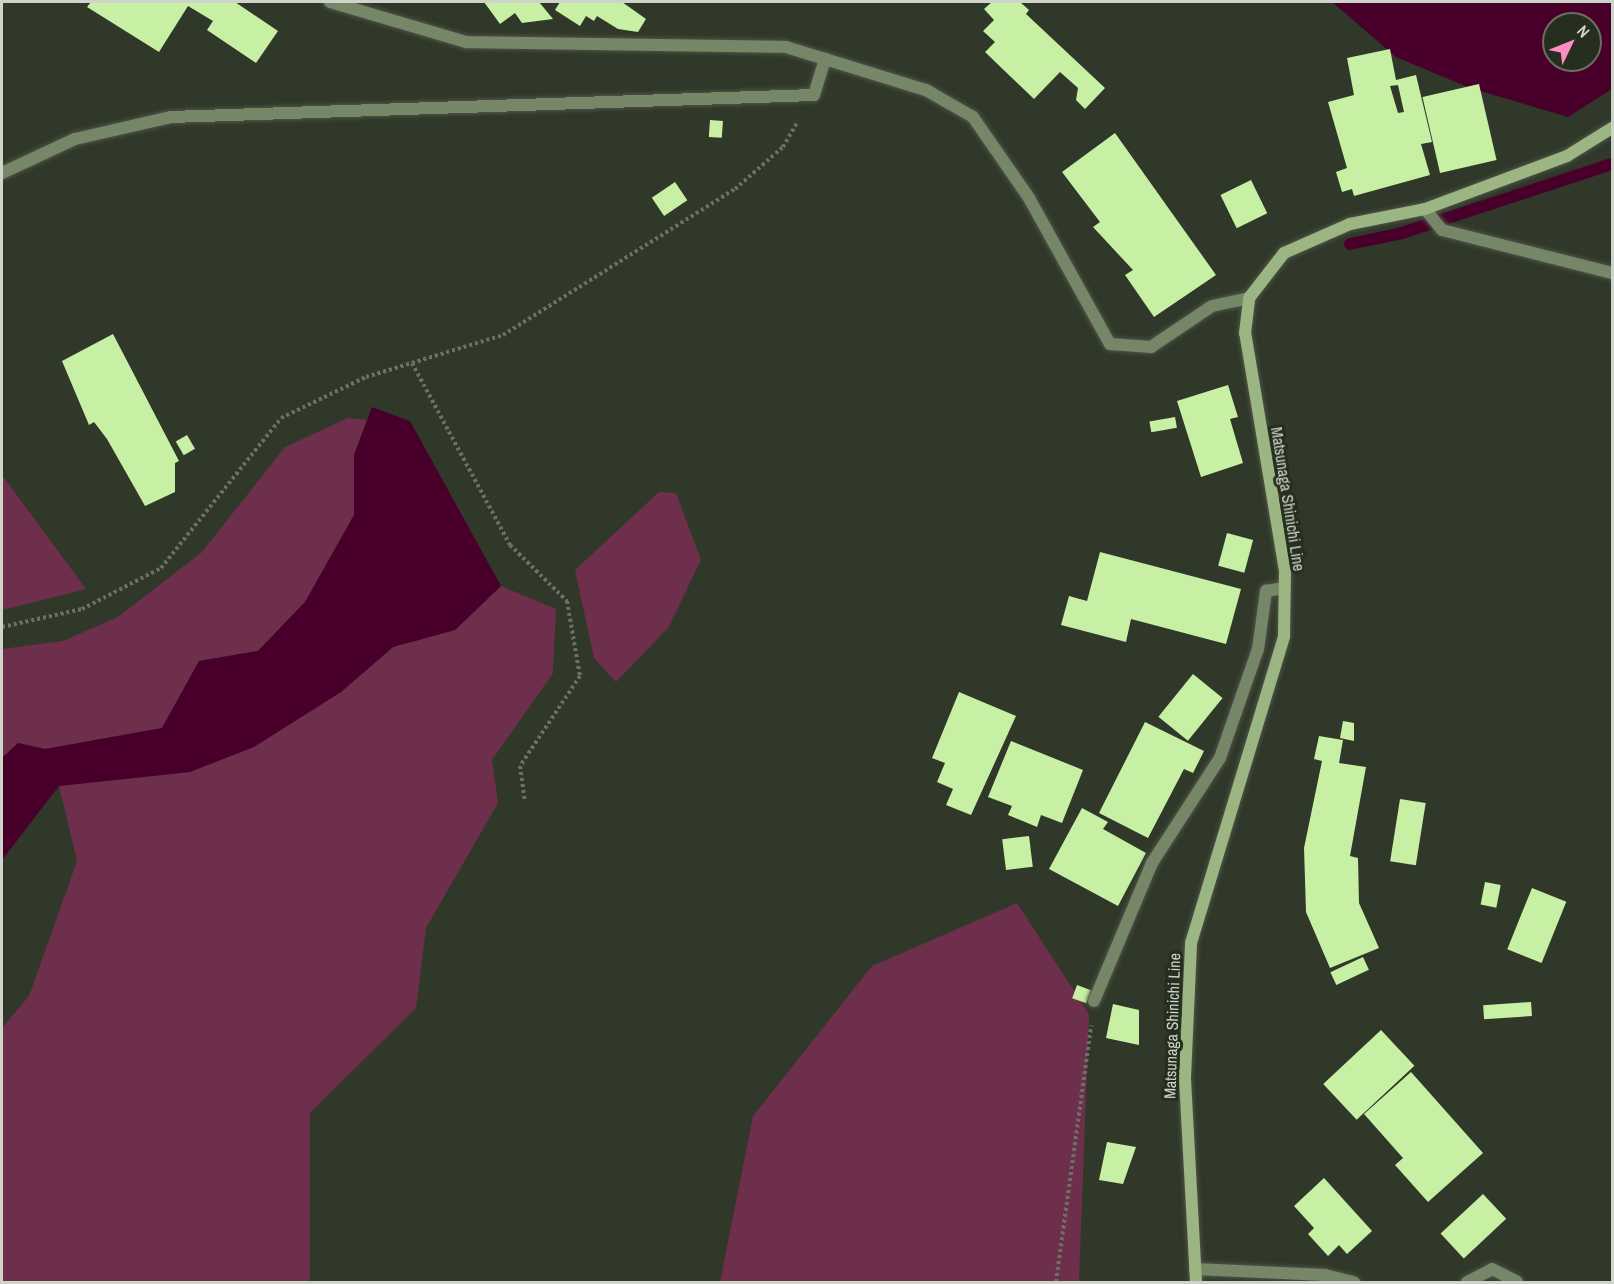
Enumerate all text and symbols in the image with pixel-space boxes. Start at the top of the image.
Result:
north arrow [1542,12,1602,72]
text: N [1572,20,1595,42]
street label: Matsunaga Shinichi Line [1267,425,1309,573]
street label: Matsunaga Shinichi Line [1160,953,1184,1099]

